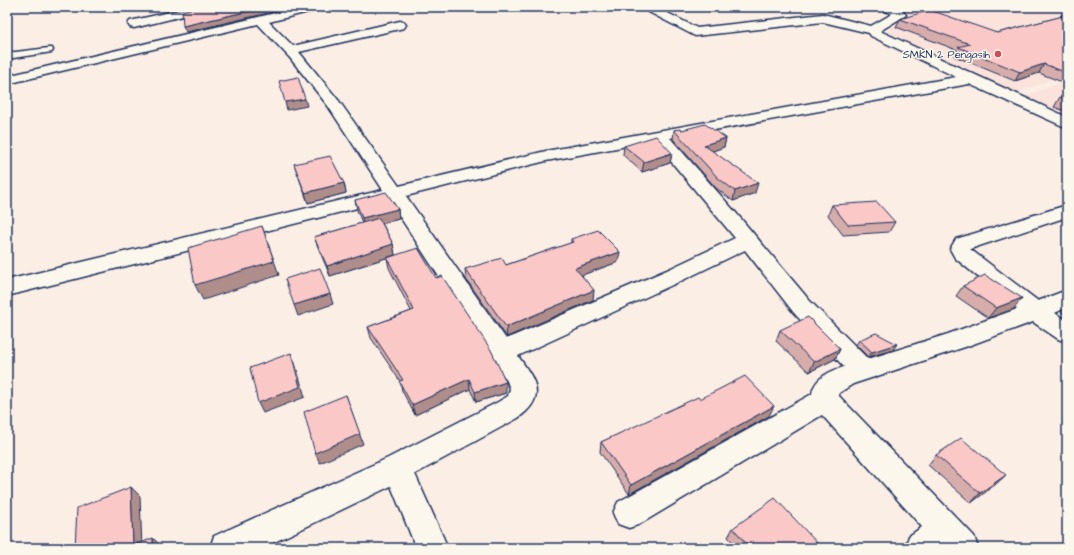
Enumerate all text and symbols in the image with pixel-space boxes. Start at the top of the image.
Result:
place label: SMKN 2 Pengasih [903,47,991,63]
marker: SMKN 2 Pengasih [993,49,1003,59]

